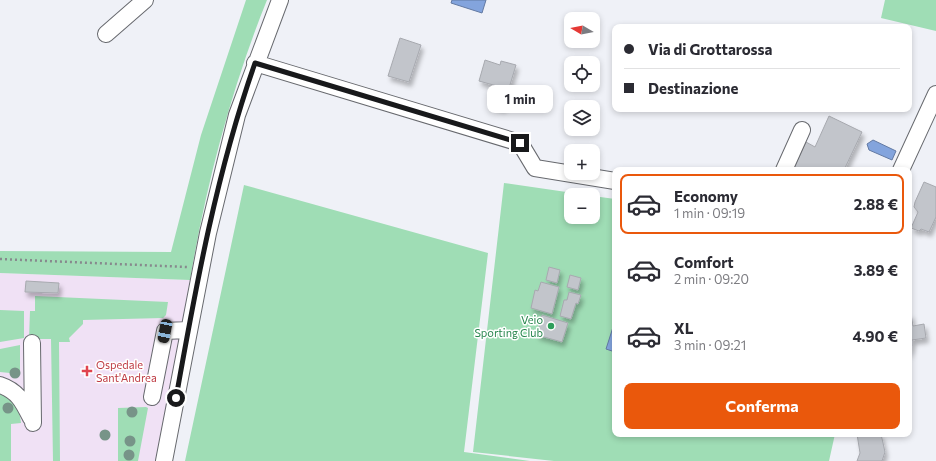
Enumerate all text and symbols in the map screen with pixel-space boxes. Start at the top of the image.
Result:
north arrow [564,12,600,48]
map controls [564,12,600,224]
text: Via di Grottarossa [648,40,772,58]
button: locate [564,56,600,92]
text: Destinazione [648,79,738,97]
callout: 1 min [487,85,553,113]
text: 1 min [505,91,535,107]
button: layers [564,100,600,136]
route end [511,134,529,152]
button: + [564,144,600,180]
icon: car [626,186,662,222]
text: Economy [674,187,738,205]
button: − [564,188,600,224]
text: 2.88 € [854,195,898,213]
text: 1 min · 09:19 [674,205,745,221]
icon: car [626,252,662,288]
text: Comfort [674,253,734,271]
text: 3.89 € [854,261,898,279]
text: 2 min · 09:20 [674,271,749,287]
place label: Veio Sporting Club [474,313,543,339]
car [157,318,173,344]
icon: car [626,318,662,354]
text: XL [674,319,693,337]
marker: Veio Sporting Club [546,321,556,331]
text: 4.90 € [852,327,898,345]
text: 3 min · 09:21 [674,337,746,353]
place label: Ospedale Sant'Andrea [96,358,157,384]
marker: Ospedale Sant'Andrea [81,365,93,377]
button: Conferma [624,383,900,429]
route start [167,389,185,407]

